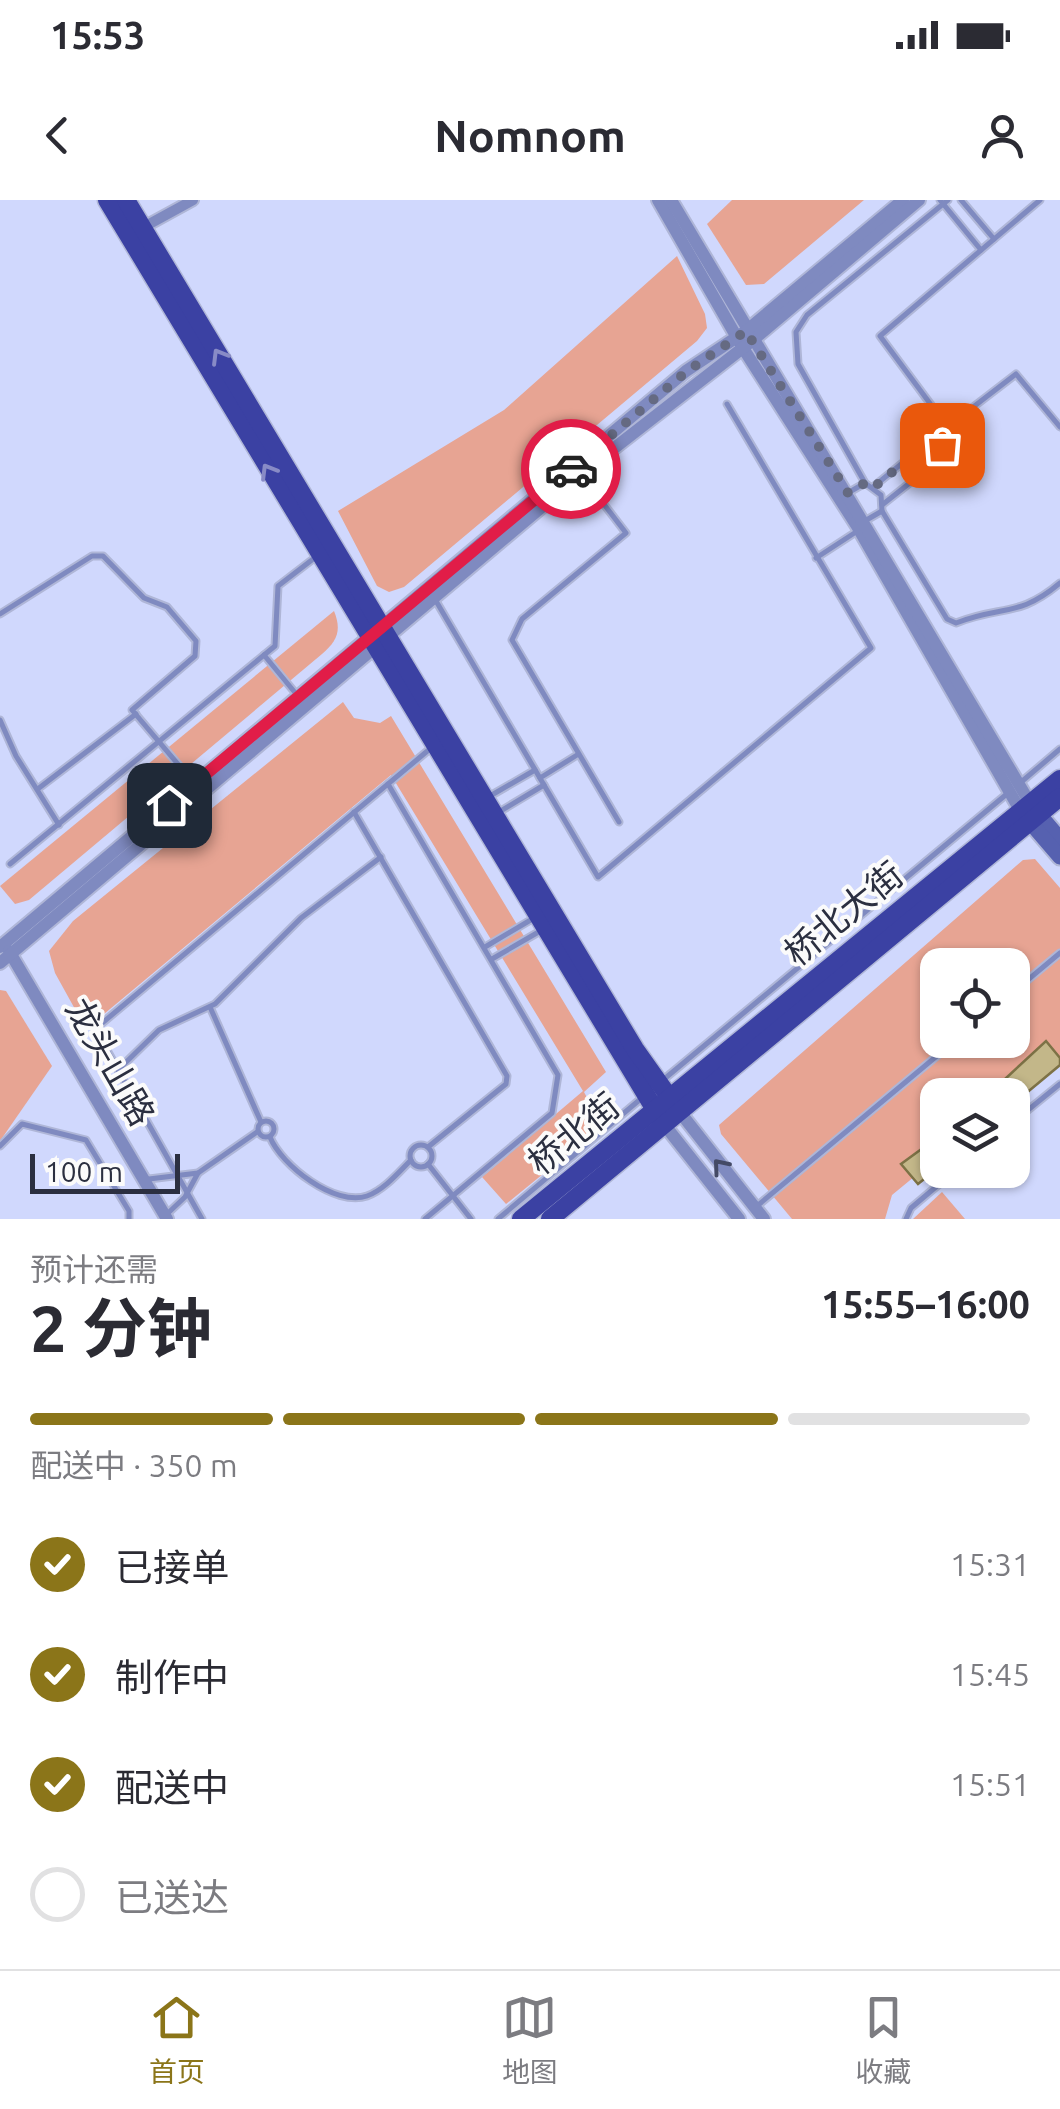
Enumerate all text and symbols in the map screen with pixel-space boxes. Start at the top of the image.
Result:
text: 15:53 [50,14,145,56]
icon: back [30,108,85,163]
icon: person [975,108,1030,163]
text: Nomnom [434,110,626,161]
one-way arrow [212,349,231,367]
pin [900,403,985,488]
icon: bag [915,418,970,473]
courier [521,419,621,519]
icon: car [544,442,599,497]
one-way arrow [261,464,280,482]
pin [127,763,212,848]
icon: home [142,778,197,833]
street label: 桥北大街 [776,854,910,973]
map controls [920,948,1030,1188]
button: locate [920,948,1030,1058]
street label: 龙头山路 [59,991,163,1132]
button: layers [920,1078,1030,1188]
street label: 桥北街 [520,1085,627,1182]
scale bar [30,1149,180,1194]
text: 100 m [45,1156,123,1187]
one-way arrow [714,1159,732,1177]
text: 预计还需 [30,1251,158,1287]
text: 15:55–16:00 [821,1283,1030,1325]
text: 2 分钟 [30,1291,212,1364]
text: 配送中 · 350 m [30,1447,238,1483]
icon: check [30,1537,85,1592]
text: 已接单 [115,1546,229,1588]
text: 15:31 [950,1546,1030,1582]
icon: check [30,1647,85,1702]
text: 制作中 [115,1656,229,1698]
text: 15:45 [950,1656,1030,1692]
icon: check [30,1757,85,1812]
text: 配送中 [115,1766,229,1808]
text: 15:51 [950,1766,1030,1802]
text: 已送达 [115,1876,229,1918]
tab: 首页 [149,1990,205,2090]
tab: 地图 [502,1990,558,2090]
tab: 收藏 [855,1990,911,2090]

